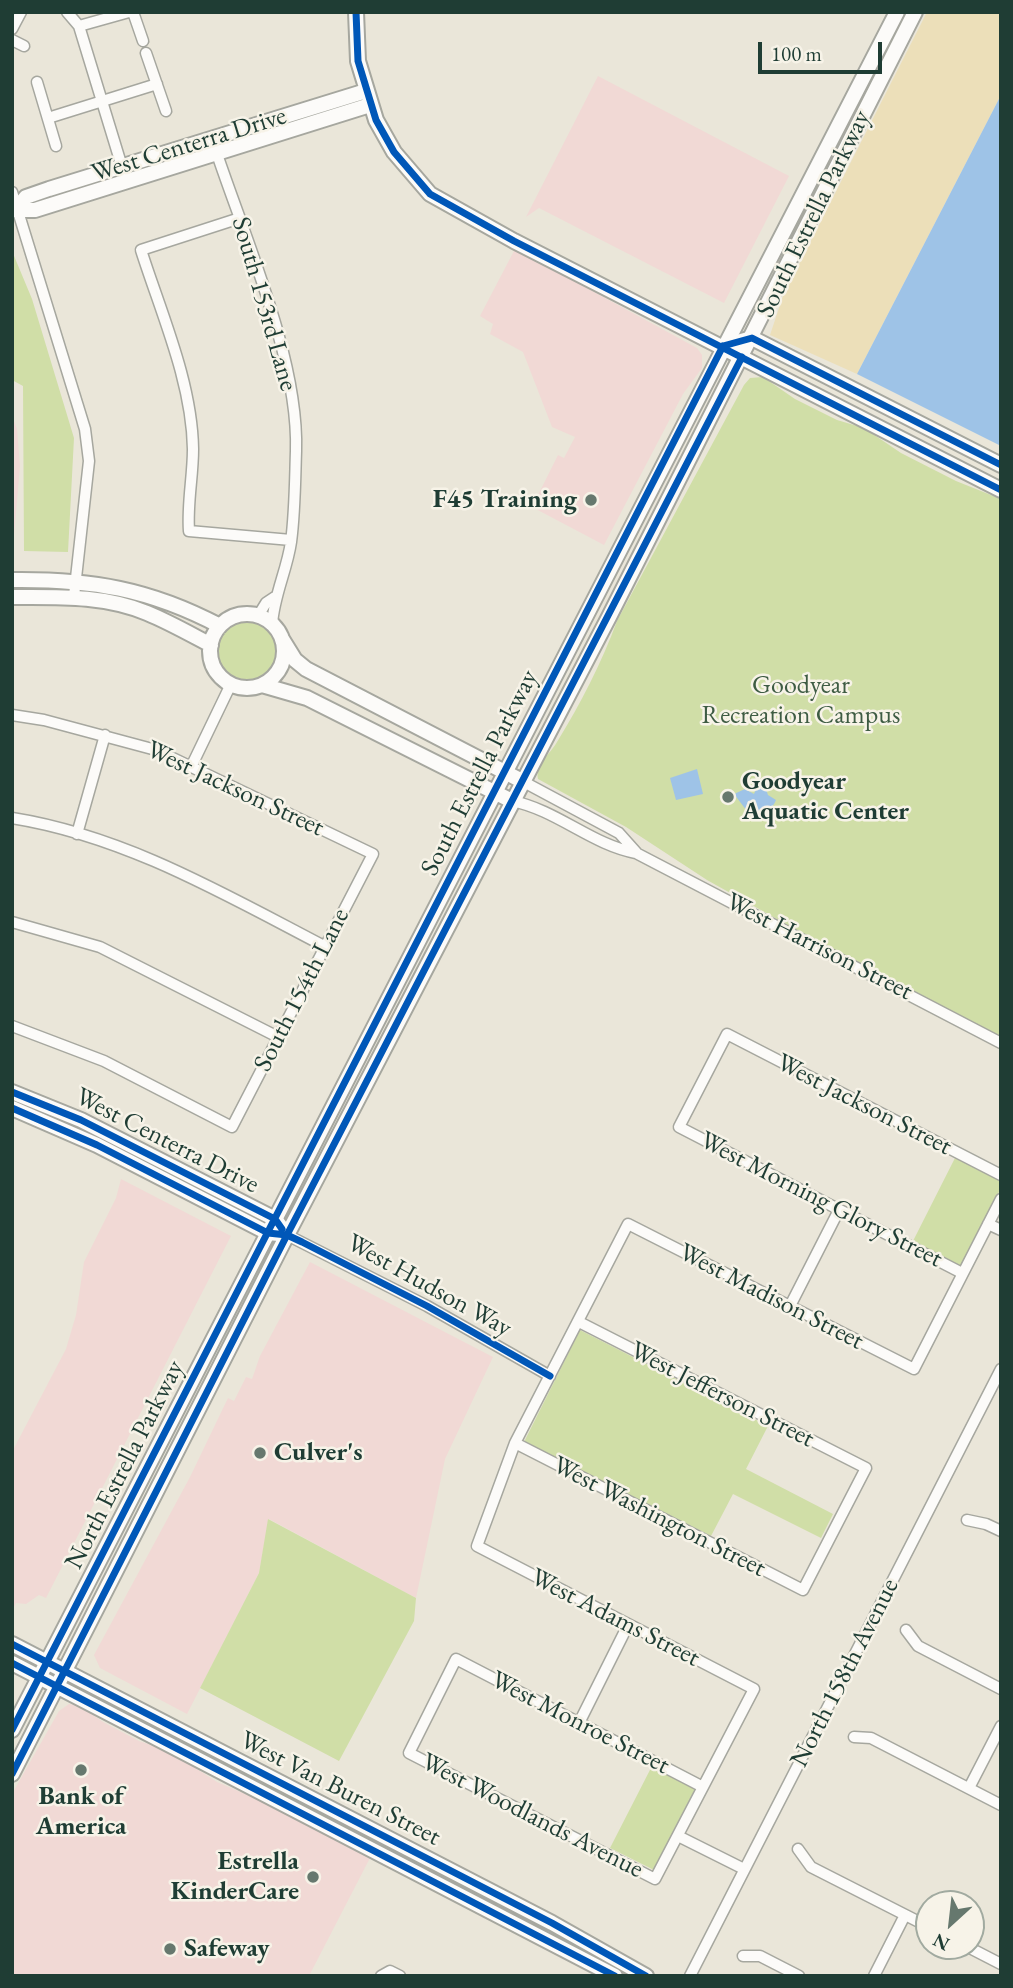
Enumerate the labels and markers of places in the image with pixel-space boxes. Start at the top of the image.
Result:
place label: F45 Training [433,484,577,516]
marker: F45 Training [583,492,599,508]
place label: Goodyear Aquatic Center [742,766,909,828]
marker: Goodyear Aquatic Center [720,789,736,805]
place label: Culver's [274,1437,363,1469]
marker: Culver's [252,1445,268,1461]
marker: Bank of America [73,1762,89,1778]
place label: Bank of America [36,1781,126,1842]
place label: Estrella KinderCare [170,1846,299,1908]
marker: Estrella KinderCare [305,1869,321,1885]
place label: Safeway [184,1933,270,1965]
marker: Safeway [162,1941,178,1957]

